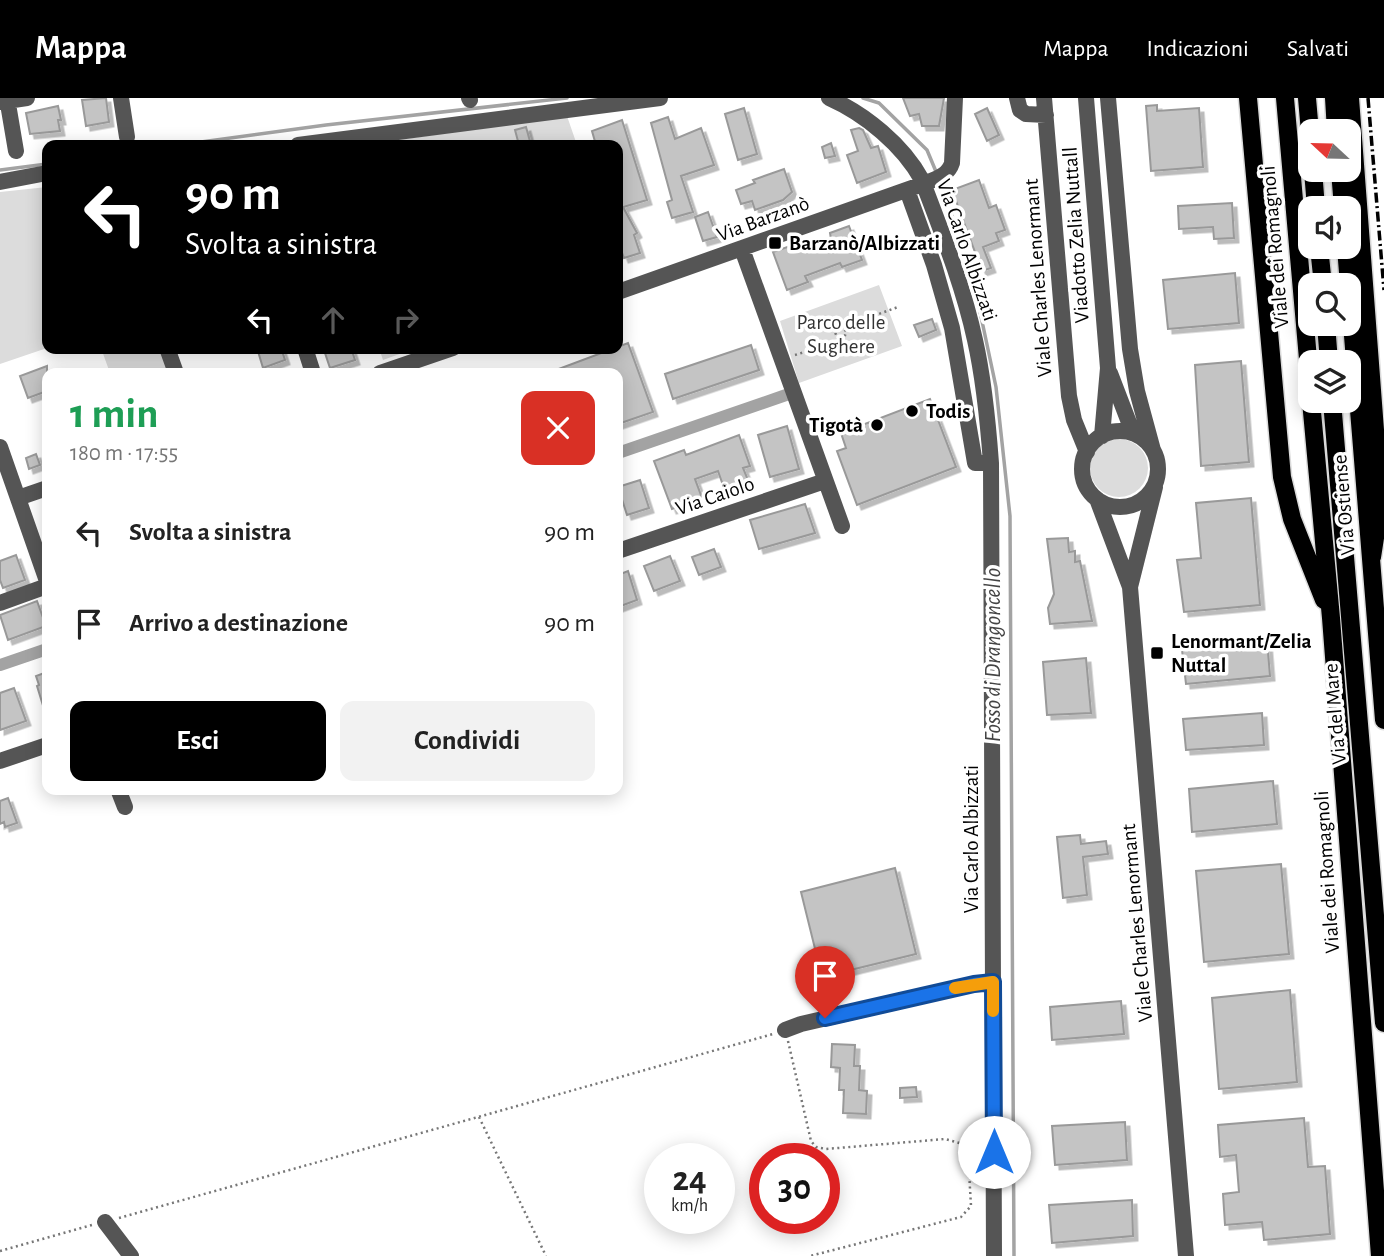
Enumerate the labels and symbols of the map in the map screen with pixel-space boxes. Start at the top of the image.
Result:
north arrow [1298,119,1362,182]
street label: Viadotto Zelia Nuttall [1059,146,1093,324]
street label: Viale dei Romagnoli [1257,165,1293,329]
street label: Via Carlo Albizzati [933,176,1001,324]
street label: Viale Charles Lenormant [1021,178,1055,378]
street label: Via Barzanò [714,193,812,245]
place label: Barzanò/Albizzati [789,233,940,254]
marker: Barzanò/Albizzati [767,235,783,251]
park label: Parco delle Sughere [796,312,886,357]
place label: Todis [926,401,970,422]
marker: Todis [904,403,920,419]
place label: Tigotà [809,415,863,436]
marker: Tigotà [869,417,885,433]
street label: Via Ostiense [1329,454,1359,556]
street label: Via Caiolo [673,473,757,519]
water label: Fosso di Drangoncello [982,568,1005,742]
place label: Lenormant/Zelia Nuttal [1171,631,1312,676]
marker: Lenormant/Zelia Nuttal [1149,645,1165,661]
street label: Via del Mare [1320,662,1350,766]
street label: Via Carlo Albizzati [961,765,982,913]
street label: Viale dei Romagnoli [1311,790,1343,954]
street label: Viale Charles Lenormant [1118,823,1156,1023]
pin [795,946,855,1018]
position arrow [957,1115,1031,1189]
speed limit sign: 30 [749,1143,840,1234]

